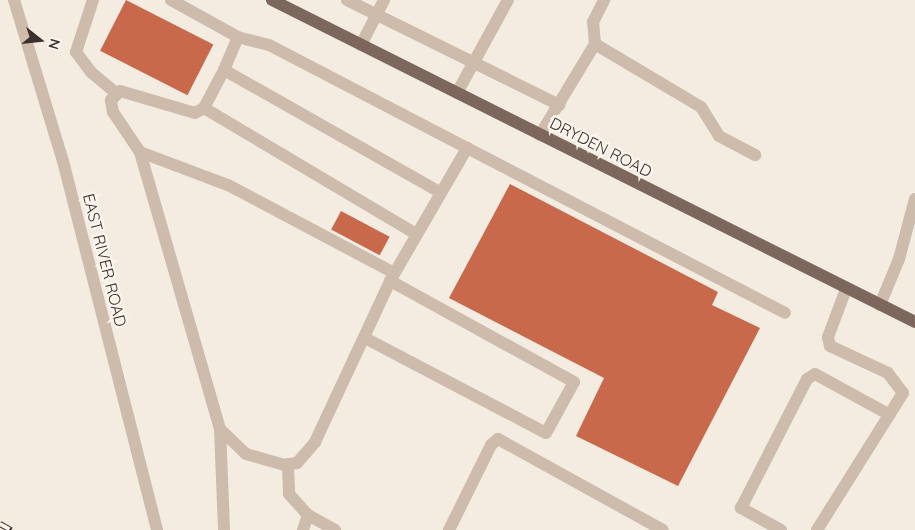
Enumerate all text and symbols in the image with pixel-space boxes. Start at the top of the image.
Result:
north arrow [15,15,65,65]
text: N [44,37,64,52]
street label: DRYDEN ROAD [547,113,655,181]
street label: EAST RIVER ROAD [79,191,131,329]

